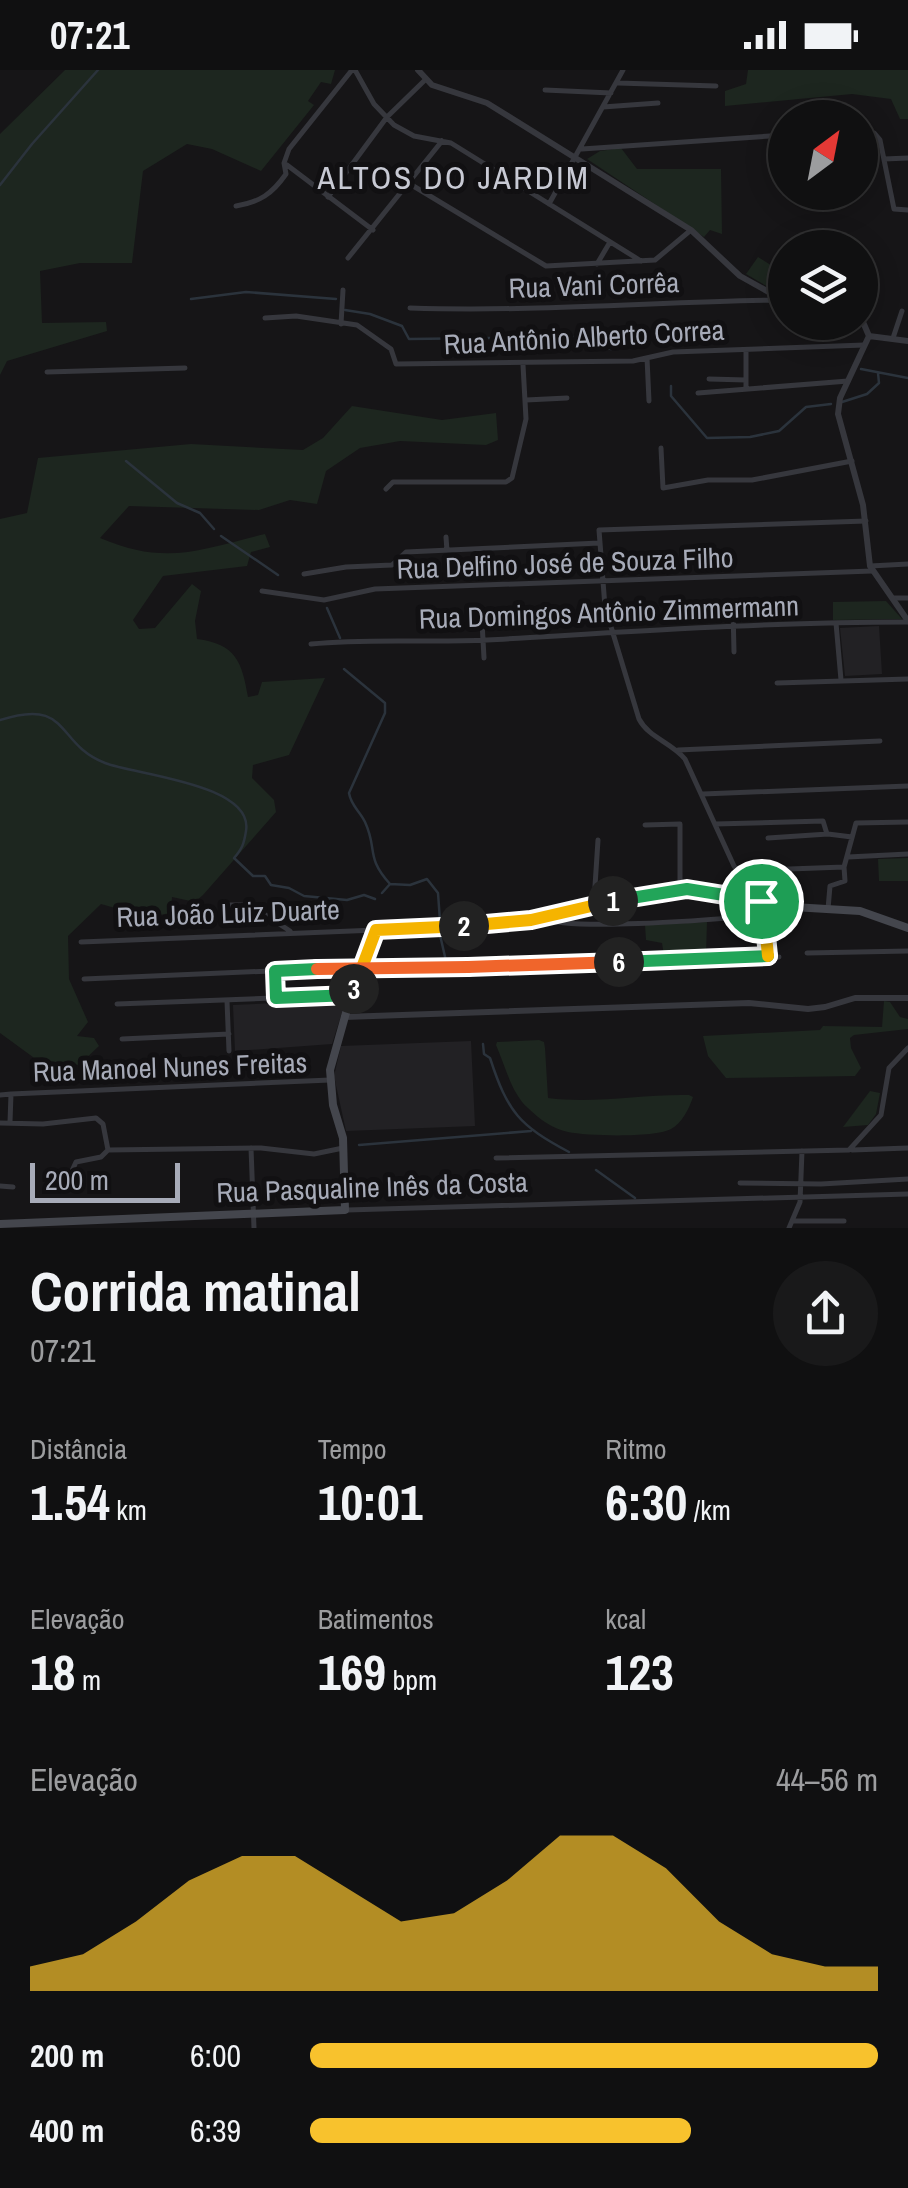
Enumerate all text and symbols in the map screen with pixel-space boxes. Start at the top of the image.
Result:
text: 07:21 [50,10,130,61]
north arrow [768,100,878,210]
map controls [768,100,878,340]
district label: ALTOS DO JARDIM [317,156,590,199]
button: layers [768,230,878,340]
street label: Rua Vani Corrêa [508,263,680,307]
street label: Rua Antônio Alberto Correa [443,311,725,363]
street label: Rua Delfino José de Souza Filho [396,538,734,588]
street label: Rua Domingos Antônio Zimmermann [418,586,800,638]
pin [719,859,804,944]
icon: arrive [734,874,789,929]
pin: 1 [588,876,638,926]
text: 1 [607,882,619,920]
street label: Rua João Luiz Duarte [116,890,340,936]
pin: 2 [439,901,489,951]
text: 2 [458,907,470,945]
pin: 6 [594,937,644,987]
text: 6 [613,943,625,981]
pin: 3 [329,964,379,1014]
text: 3 [348,970,360,1008]
street label: Rua Manoel Nunes Freitas [32,1043,308,1091]
scale bar [30,1158,180,1202]
text: 200 m [45,1161,109,1199]
street label: Rua Pasqualine Inês da Costa [216,1163,529,1211]
text: Corrida matinal [30,1254,361,1328]
button: share [773,1261,878,1366]
text: 07:21 [30,1329,96,1372]
text: Distância [30,1430,127,1468]
text: Tempo [318,1430,387,1468]
text: Ritmo [605,1430,667,1468]
text: 1.54 [30,1468,110,1536]
text: 10:01 [318,1468,423,1536]
text: 6:30 [605,1468,687,1536]
text: km [110,1491,147,1529]
text: /km [687,1491,731,1529]
text: Elevação [30,1600,124,1638]
text: Batimentos [318,1600,434,1638]
text: kcal [605,1600,646,1638]
text: 18 [30,1638,76,1706]
text: 169 [318,1638,386,1706]
text: 123 [605,1638,674,1706]
text: m [76,1661,101,1699]
text: bpm [386,1661,437,1699]
text: Elevação [30,1758,138,1801]
text: 44–56 m [776,1758,878,1801]
text: 200 m [30,2034,104,2077]
text: 6:00 [190,2034,241,2077]
text: 400 m [30,2109,104,2152]
text: 6:39 [190,2109,241,2152]

